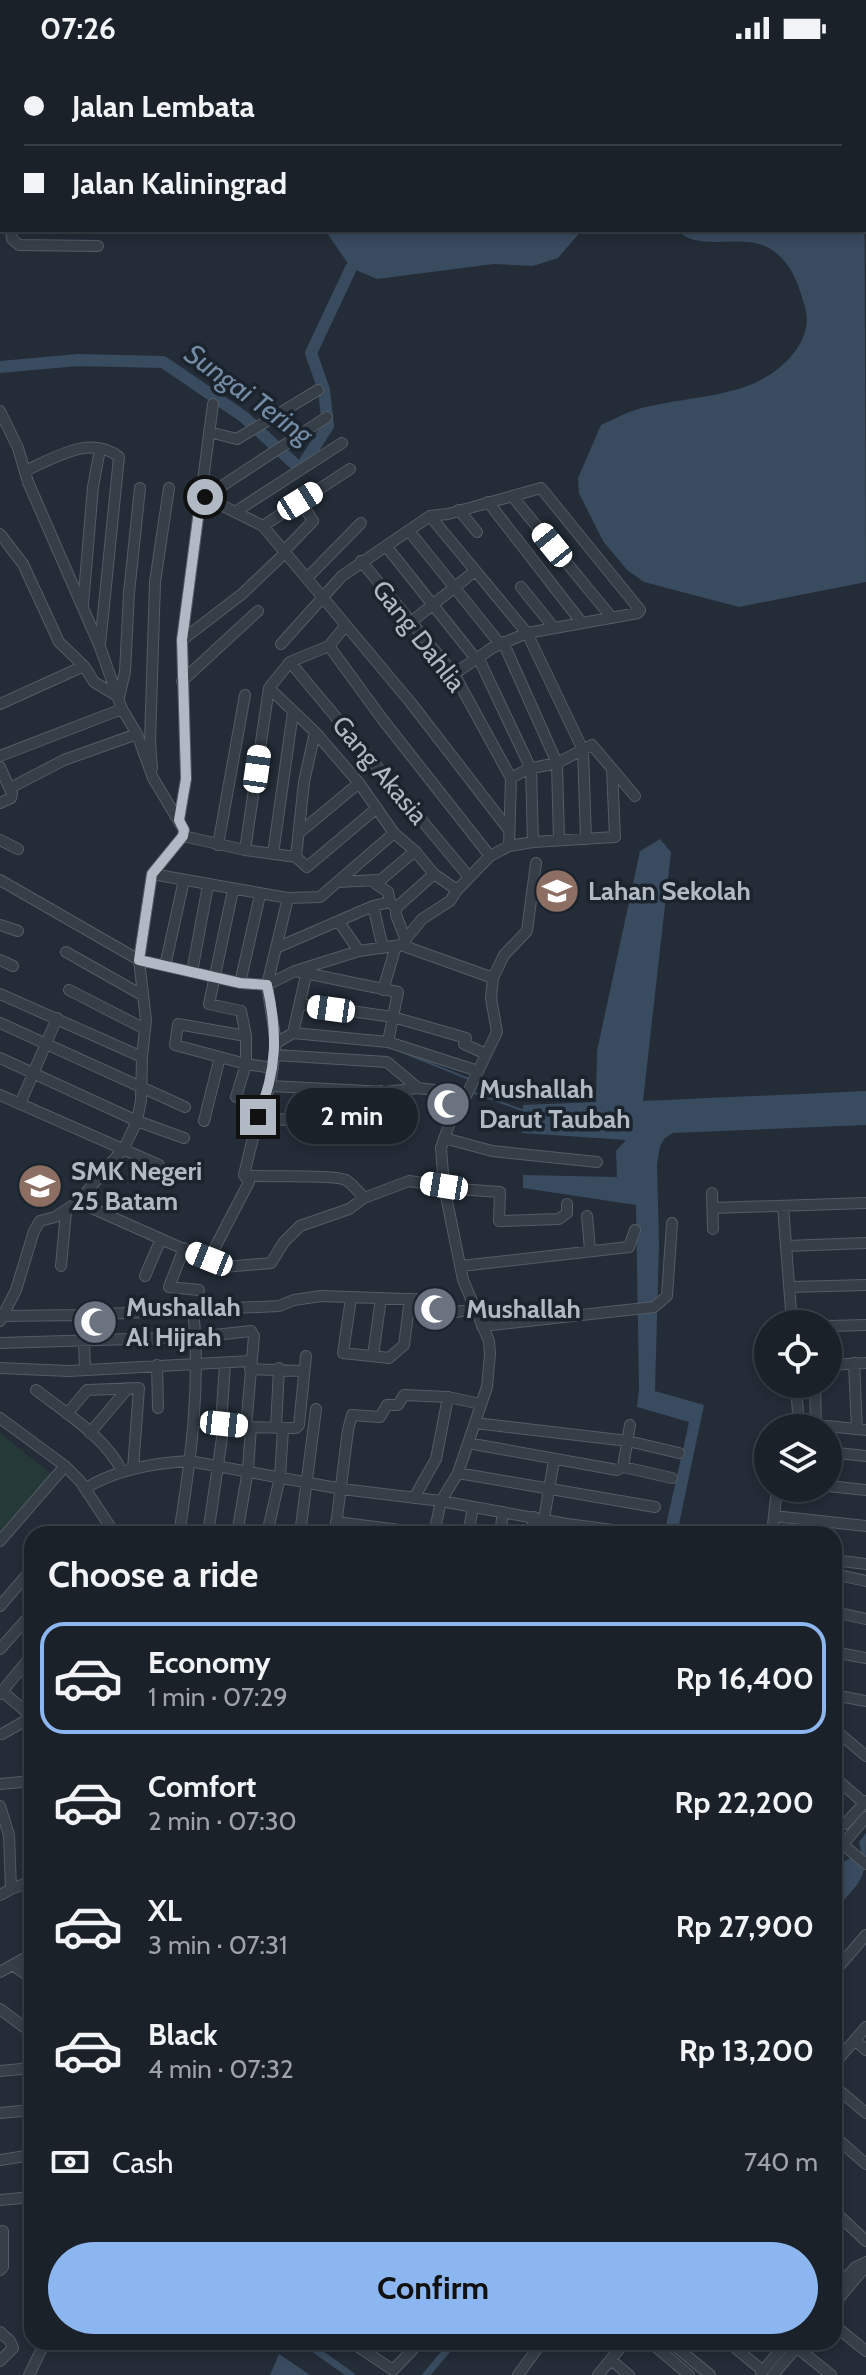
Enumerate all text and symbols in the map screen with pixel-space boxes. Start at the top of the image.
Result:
text: 07:26 [40,10,116,47]
text: Jalan Lembata [72,88,255,125]
text: Jalan Kaliningrad [72,165,287,202]
water label: Sungai Tering [178,336,321,453]
car [273,478,327,524]
route start [187,479,223,515]
car [528,519,576,571]
street label: Gang Dahlia [366,574,473,699]
street label: Gang Akasia [325,709,435,831]
car [242,744,272,794]
school or university icon: Lahan Sekolah [533,867,581,915]
place label: Lahan Sekolah [588,875,751,907]
car [306,994,356,1024]
place label: Mushallah Darut Taubah [479,1073,631,1135]
mosque icon: Mushallah Darut Taubah [424,1080,472,1128]
callout: 2 min [286,1089,418,1145]
route end [240,1099,276,1135]
text: 2 min [321,1100,383,1132]
place label: SMK Negeri 25 Batam [71,1155,202,1217]
school or university icon: SMK Negeri 25 Batam [16,1162,64,1210]
car [418,1170,470,1202]
car [182,1239,236,1279]
mosque icon: Mushallah [411,1285,459,1333]
place label: Mushallah Al Hijrah [126,1291,241,1353]
place label: Mushallah [466,1293,581,1325]
mosque icon: Mushallah Al Hijrah [71,1298,119,1346]
map controls [754,1310,842,1502]
button: locate [754,1310,842,1398]
car [199,1410,249,1438]
button: layers [754,1414,842,1502]
text: Choose a ride [48,1552,258,1596]
icon: car [52,1642,124,1714]
text: Economy [148,1644,271,1681]
text: Rp 16,400 [676,1660,814,1697]
text: 1 min · 07:29 [148,1681,288,1713]
icon: car [52,1766,124,1838]
text: Comfort [148,1768,256,1805]
text: Rp 22,200 [675,1784,814,1821]
text: 2 min · 07:30 [148,1805,297,1837]
icon: car [52,1890,124,1962]
text: XL [148,1892,182,1929]
text: Rp 27,900 [676,1908,814,1945]
text: 3 min · 07:31 [148,1929,288,1961]
icon: car [52,2014,124,2086]
text: Black [148,2016,218,2053]
text: Rp 13,200 [679,2032,814,2069]
text: 4 min · 07:32 [148,2053,294,2085]
icon: cash [48,2140,92,2184]
text: Cash [112,2144,174,2181]
text: 740 m [744,2146,818,2178]
button: Confirm [48,2242,818,2334]

